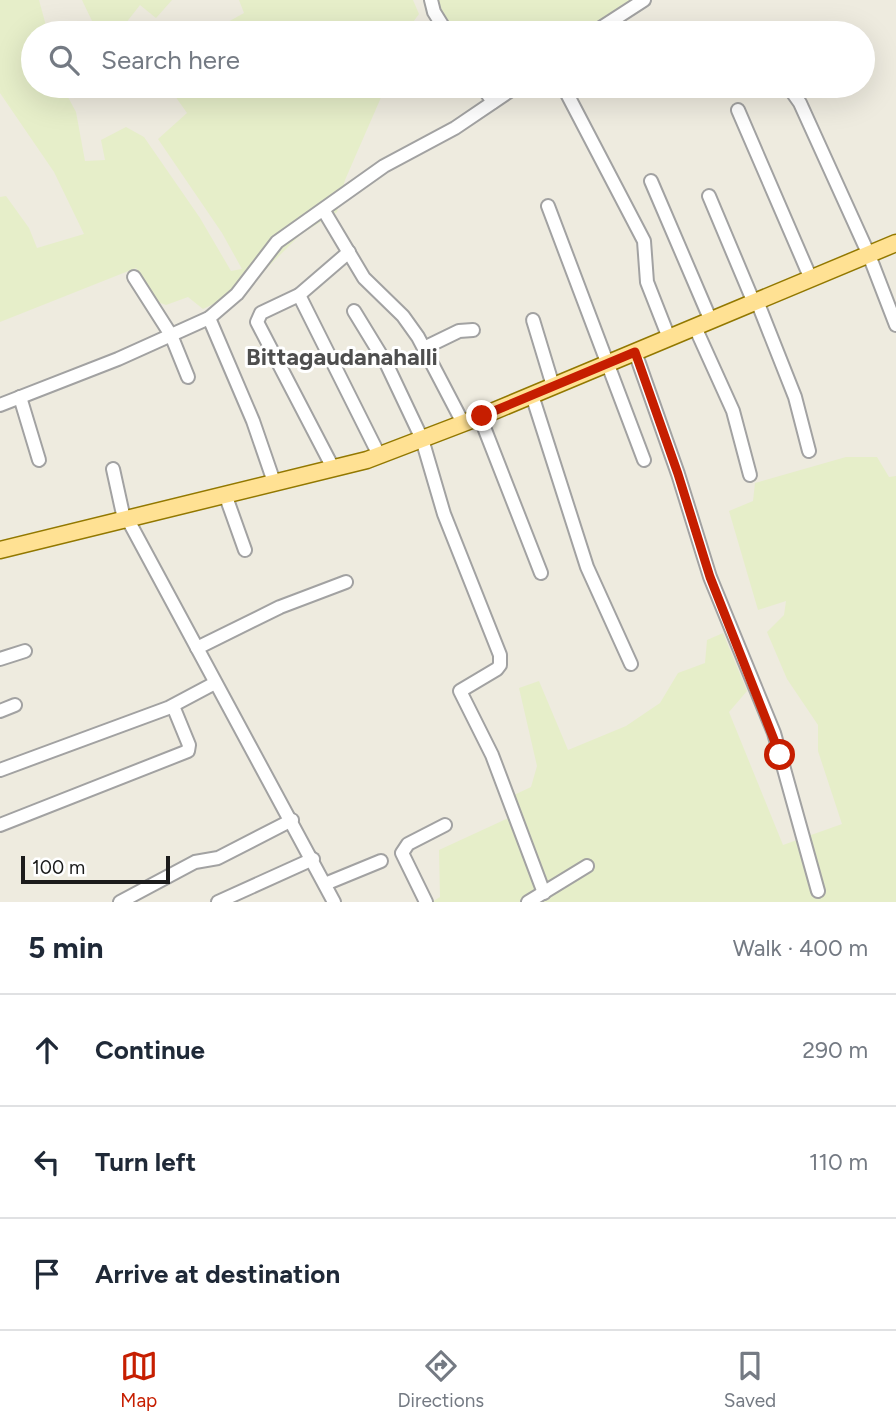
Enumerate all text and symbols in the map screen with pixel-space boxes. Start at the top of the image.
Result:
search box [21,21,875,98]
icon: search [45,41,83,79]
text: Search here [101,44,240,76]
district label: Bittagaudanahalli [246,342,438,371]
route end [466,400,497,431]
route start [764,739,795,770]
scale bar [21,853,170,885]
text: 100 m [32,856,85,879]
text: 5 min [28,929,104,966]
text: Walk · 400 m [733,934,868,962]
icon: ahead [28,1031,66,1069]
text: Continue [95,1034,205,1066]
text: 290 m [802,1036,868,1064]
icon: left [28,1143,66,1181]
text: Turn left [95,1146,196,1178]
text: 110 m [809,1148,868,1176]
icon: arrive [28,1255,66,1293]
text: Arrive at destination [95,1258,340,1290]
tab: Map [120,1347,158,1412]
tab: Directions [397,1347,484,1412]
tab: Saved [724,1347,776,1412]

